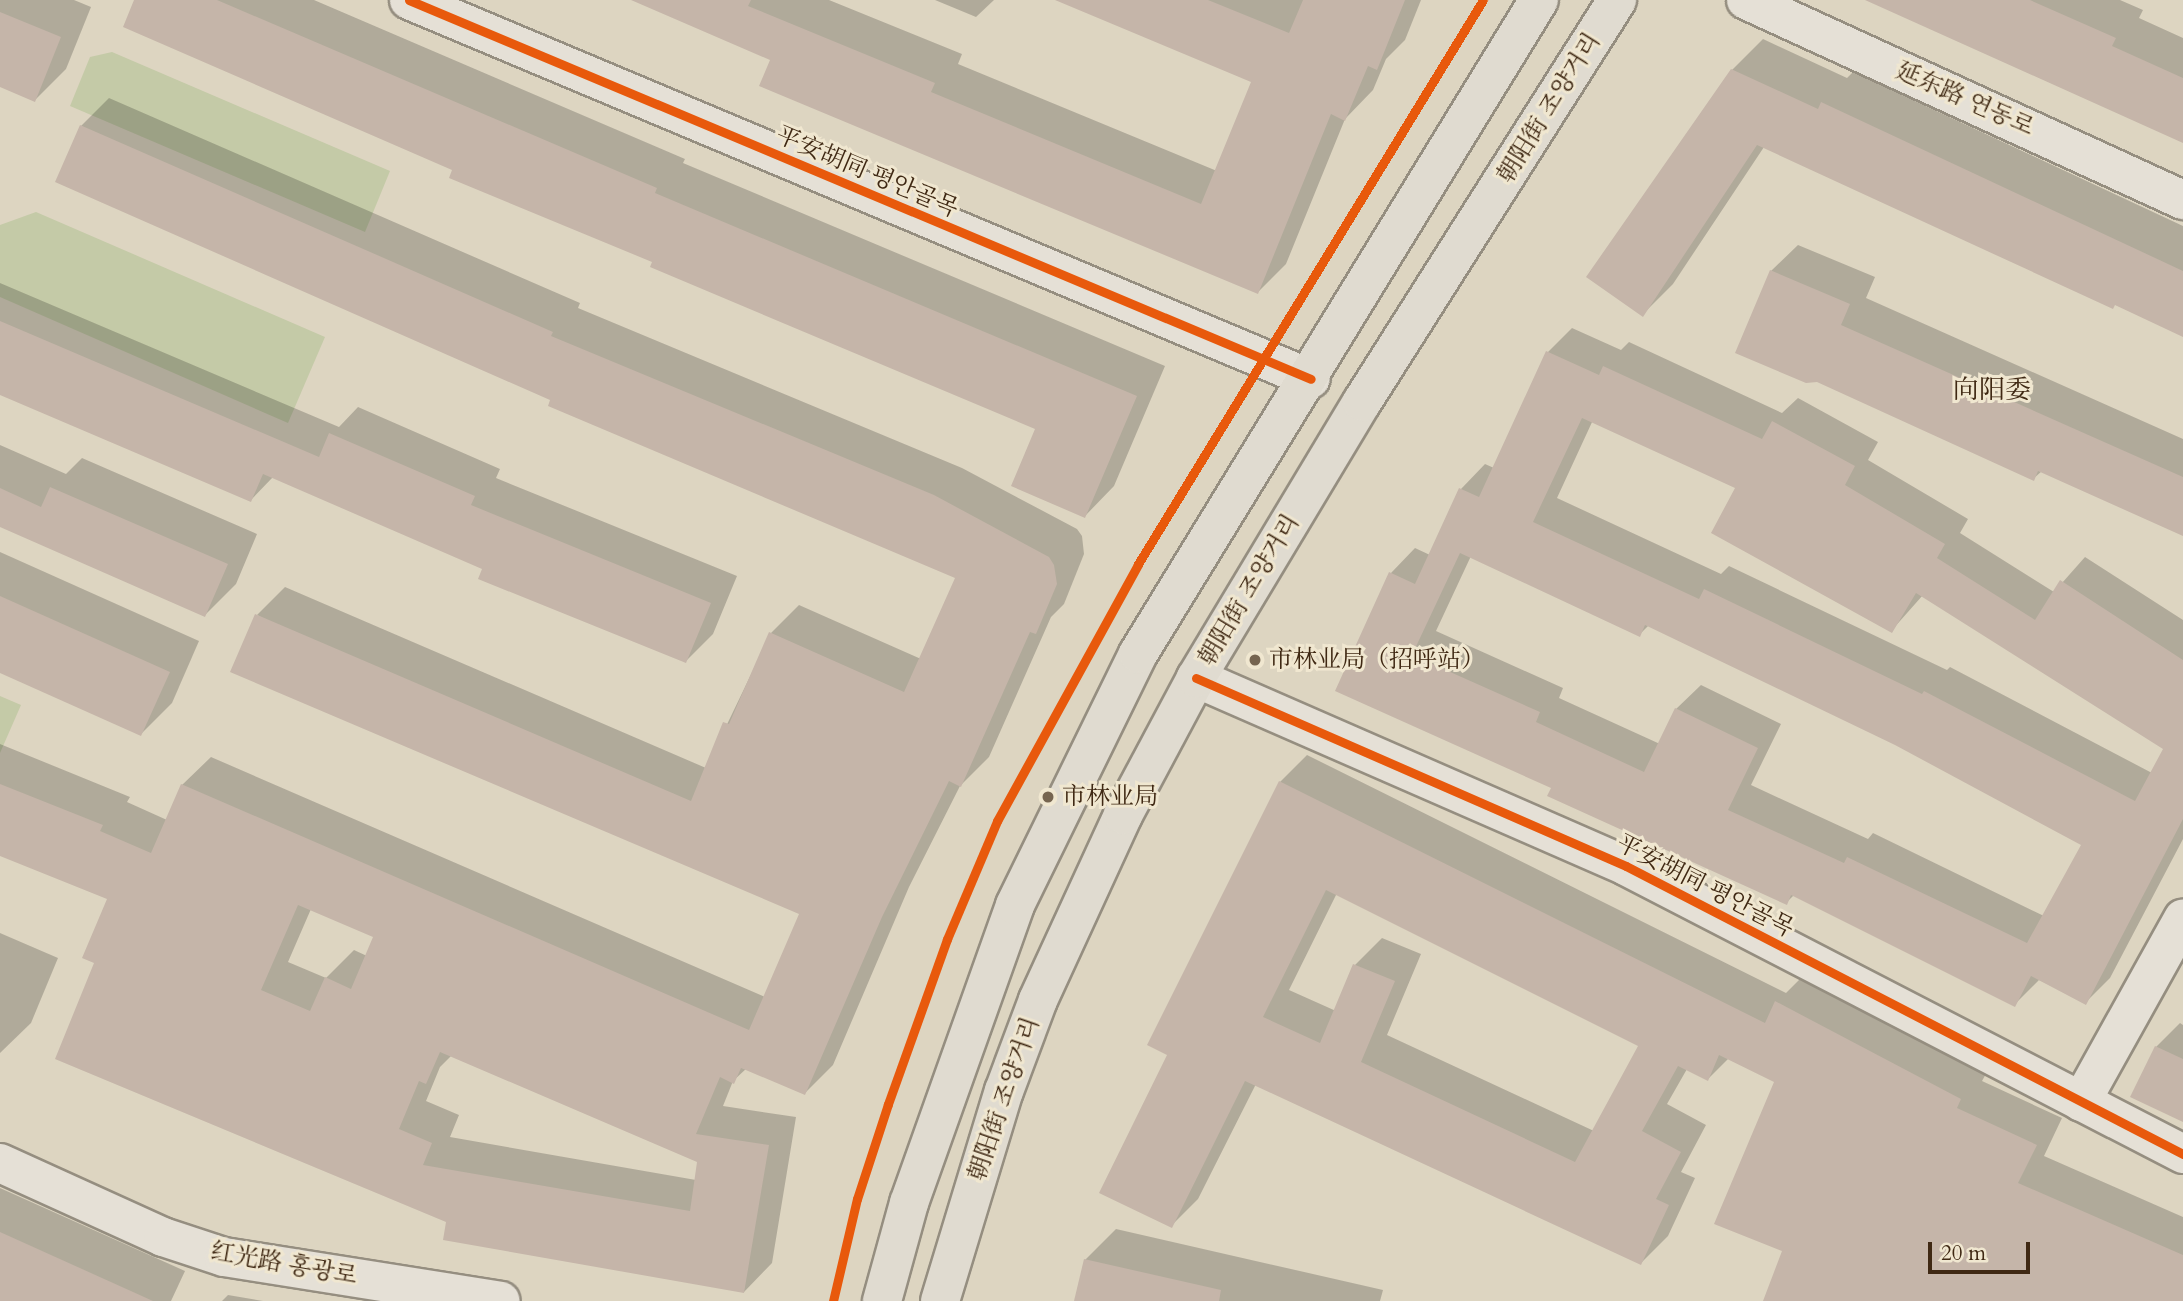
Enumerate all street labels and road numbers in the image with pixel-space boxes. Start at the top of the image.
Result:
street label: 朝阳街 조양거리 [1491,28,1607,188]
street label: 延东路 연동로 [1892,56,2038,142]
street label: 平安胡同 평안골목 [772,121,962,223]
street label: 朝阳街 조양거리 [1193,509,1305,671]
street label: 平安胡同 평안골목 [1612,829,1798,943]
street label: 朝阳街 조양거리 [963,1013,1045,1185]
street label: 红光路 홍광로 [209,1237,359,1291]

